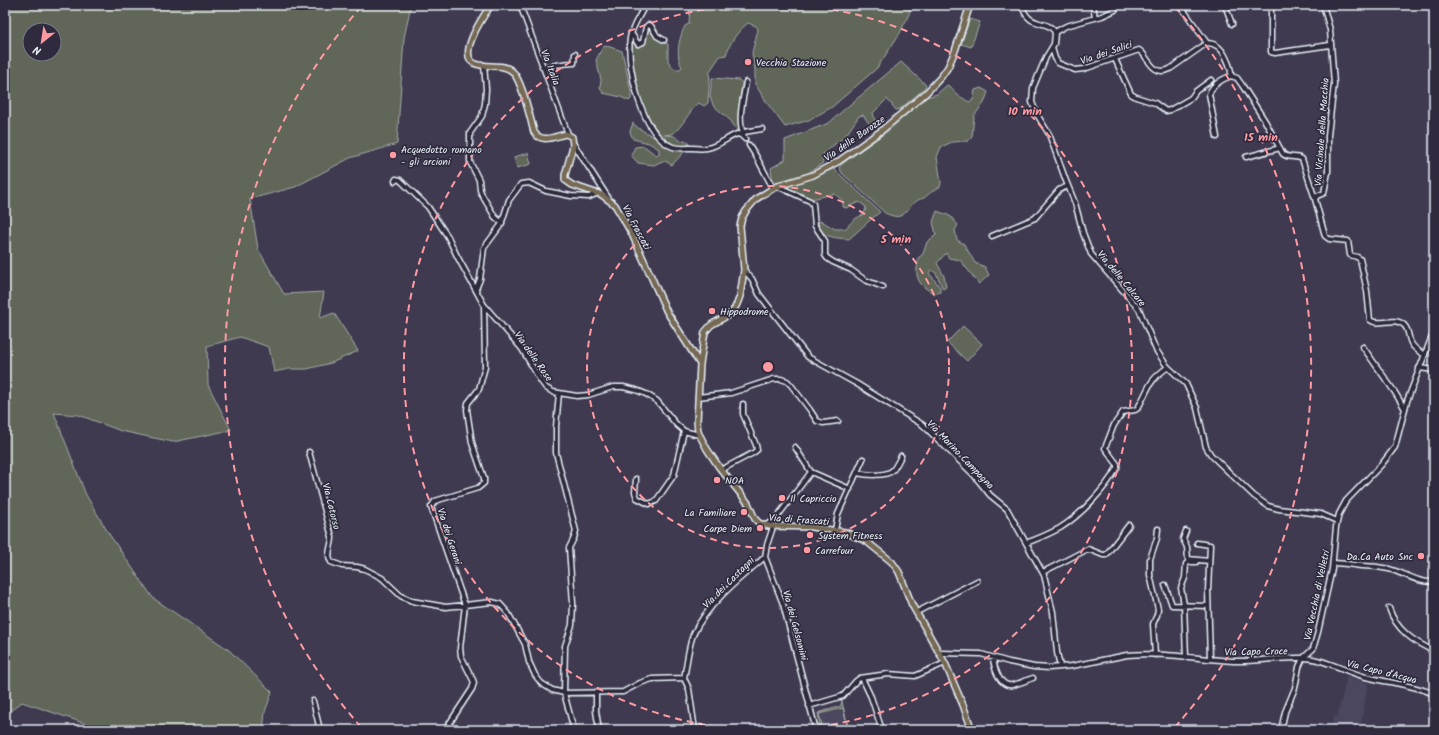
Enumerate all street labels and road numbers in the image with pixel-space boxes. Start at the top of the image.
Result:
street label: Via dei Salici [1078,36,1135,69]
street label: Via Italia [536,47,564,88]
street label: Via Vicinale della Macchia [1310,77,1334,187]
street label: Via delle Barozze [821,111,889,166]
street label: Via Frascati [617,202,655,254]
street label: Via delle Calcare [1093,247,1150,311]
street label: Via delle Rose [510,328,557,386]
street label: Via Marino Campagna [923,416,998,493]
street label: Via Catorso [318,481,345,532]
street label: Via dei Gerani [432,506,466,567]
street label: Via di Frascati [768,510,830,530]
street label: Via Vecchia di Velletri [1300,548,1334,642]
street label: Via dei Castagni [699,552,759,612]
street label: Via dei Gelsomini [778,588,812,663]
street label: Via Capo Croce [1224,643,1288,661]
street label: Via Capo d'Acqua [1345,656,1419,688]

